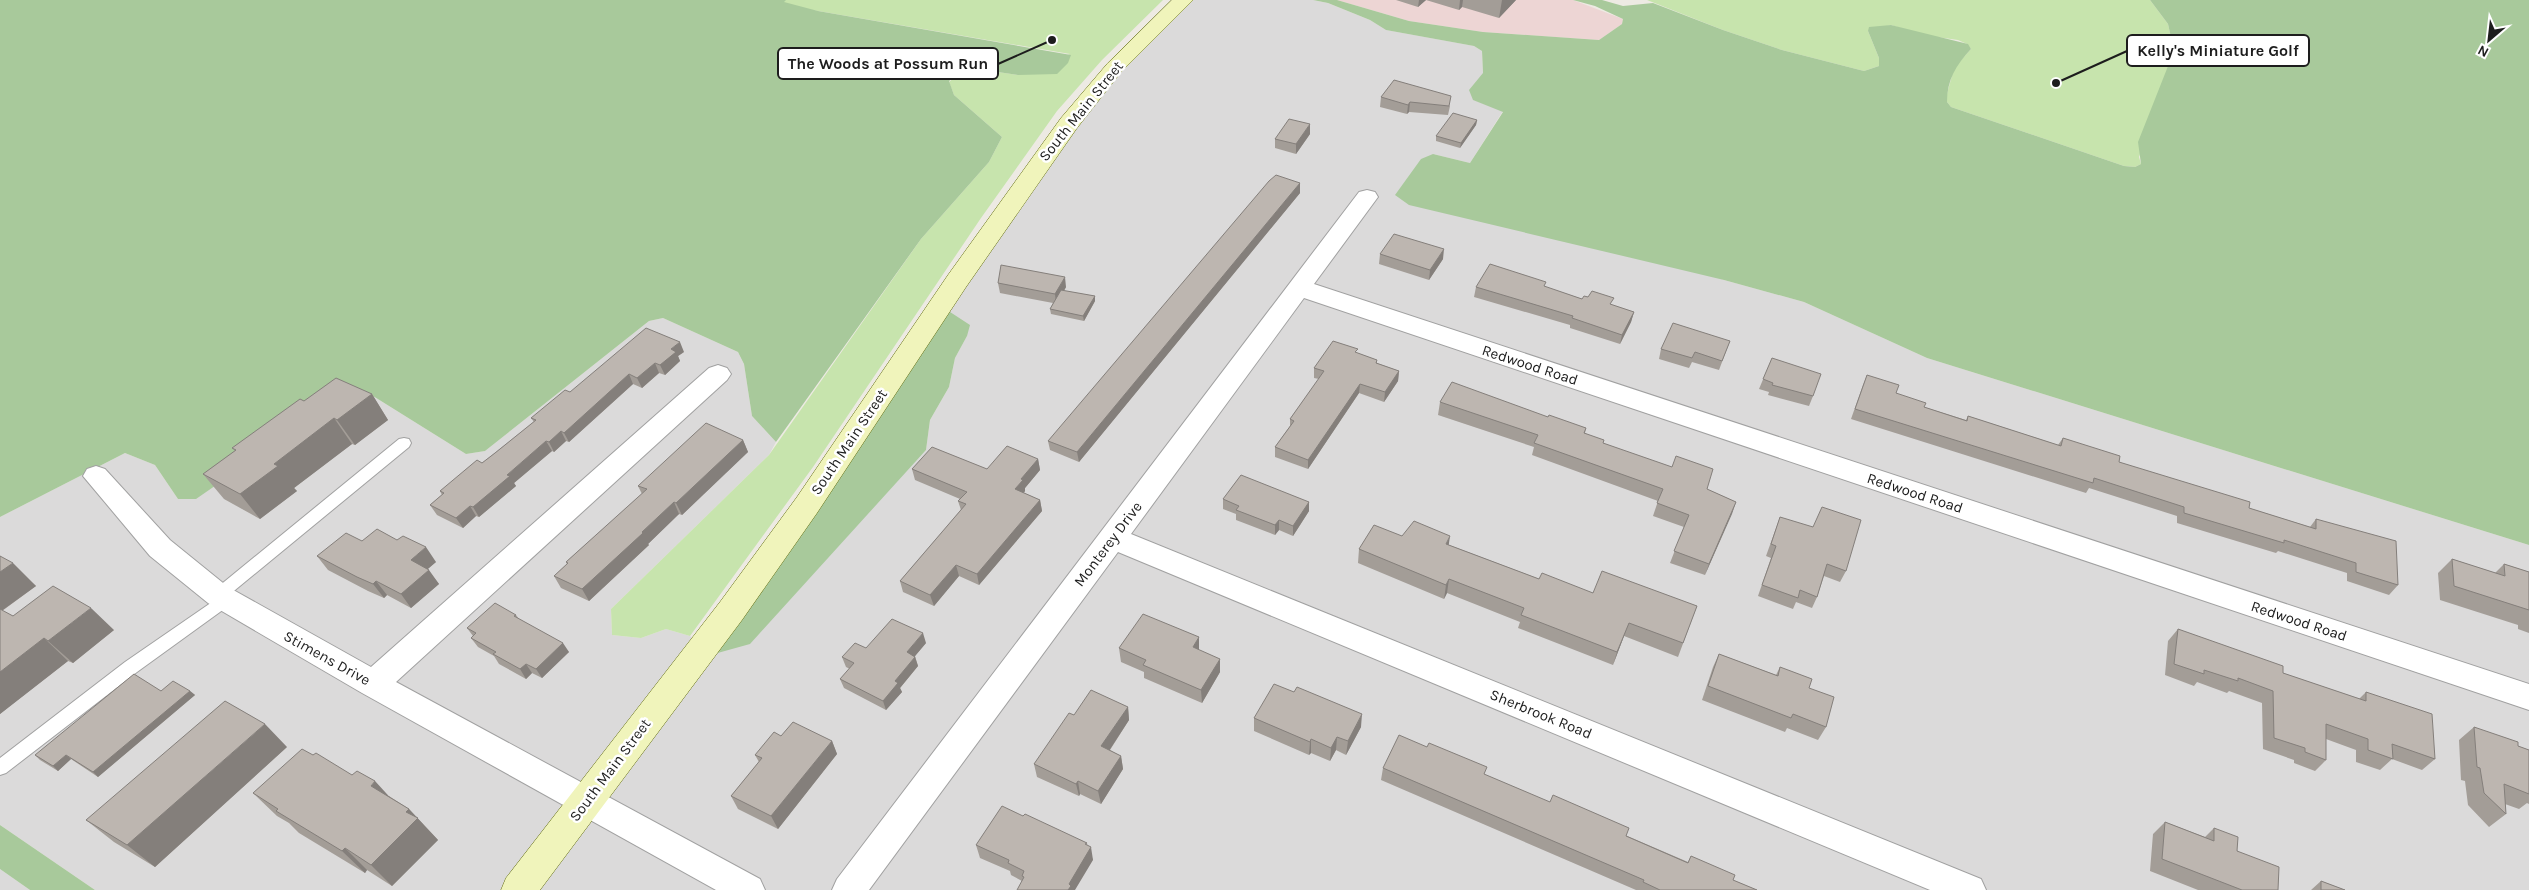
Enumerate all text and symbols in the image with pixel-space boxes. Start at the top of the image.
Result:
north arrow [2464,15,2514,65]
callout: Kelly's Miniature Golf [2127,35,2309,66]
text: Kelly's Miniature Golf [2137,41,2299,60]
text: N [2475,41,2492,61]
callout: The Woods at Possum Run [778,48,998,79]
text: The Woods at Possum Run [788,54,988,73]
street label: South Main Street [1035,57,1127,165]
street label: Redwood Road [1480,341,1580,389]
street label: South Main Street [807,385,891,498]
street label: Redwood Road [1865,469,1965,517]
street label: Monterey Drive [1070,498,1146,590]
street label: Redwood Road [2249,597,2349,645]
street label: Stimens Drive [280,627,374,689]
street label: Sherbrook Road [1487,685,1595,743]
street label: South Main Street [566,715,655,825]

